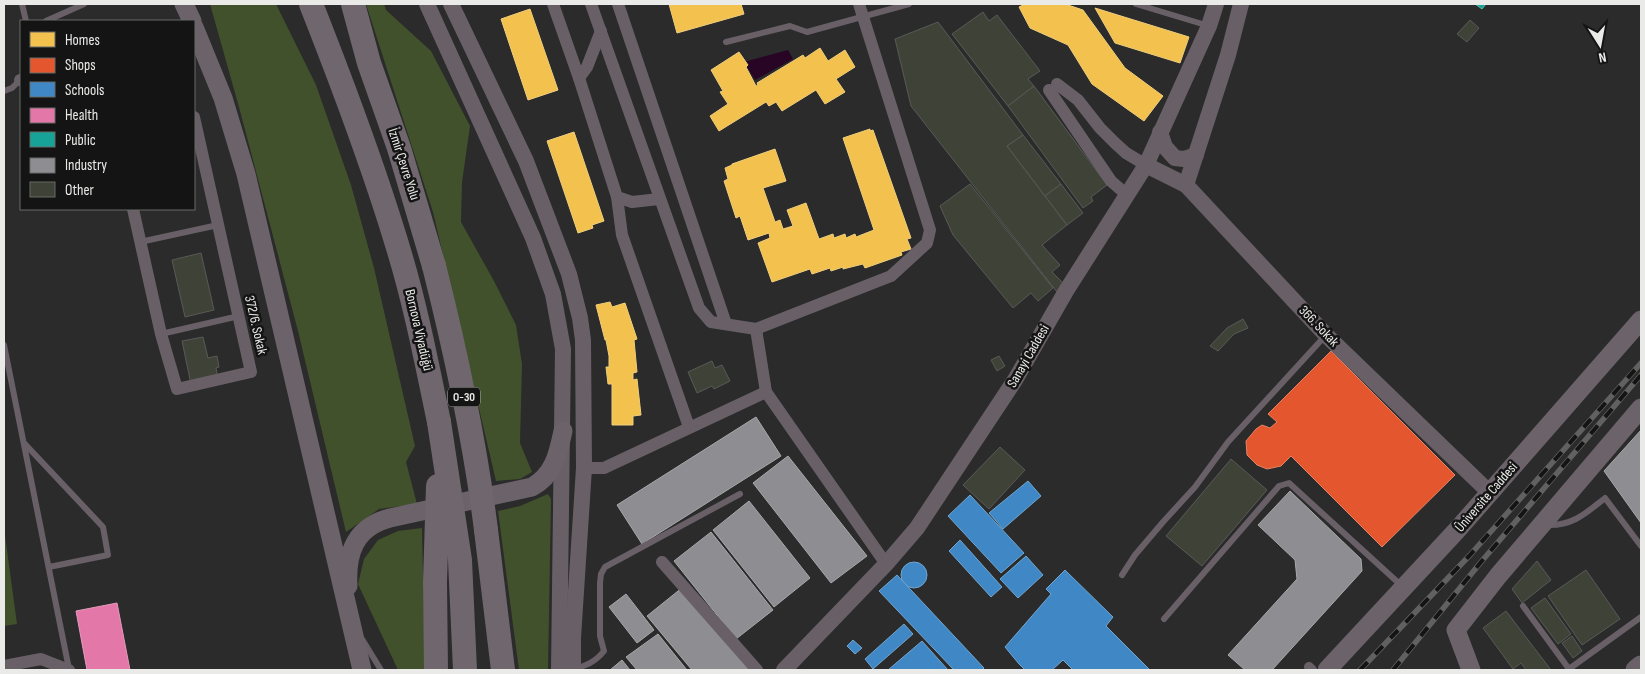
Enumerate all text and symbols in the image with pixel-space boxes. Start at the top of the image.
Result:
legend [20,20,195,210]
north arrow [1575,20,1625,70]
text: Homes [65,31,100,50]
text: N [1597,48,1608,66]
text: Shops [65,56,96,75]
text: Schools [65,81,104,100]
text: Health [65,106,98,125]
street label: İzmir Çevre Yolu [384,126,424,202]
text: Public [65,131,96,150]
text: Industry [65,156,107,175]
text: Other [65,181,94,200]
street label: Bornova Viyadüğü [401,288,437,373]
street label: 372/6. Sokak [241,294,271,357]
street label: 366. Sokak [1295,302,1343,351]
street label: Sanayi Caddesi [1003,322,1053,390]
road number: O-30 [448,388,480,407]
street label: Üniversite Caddesi [1451,459,1521,535]

